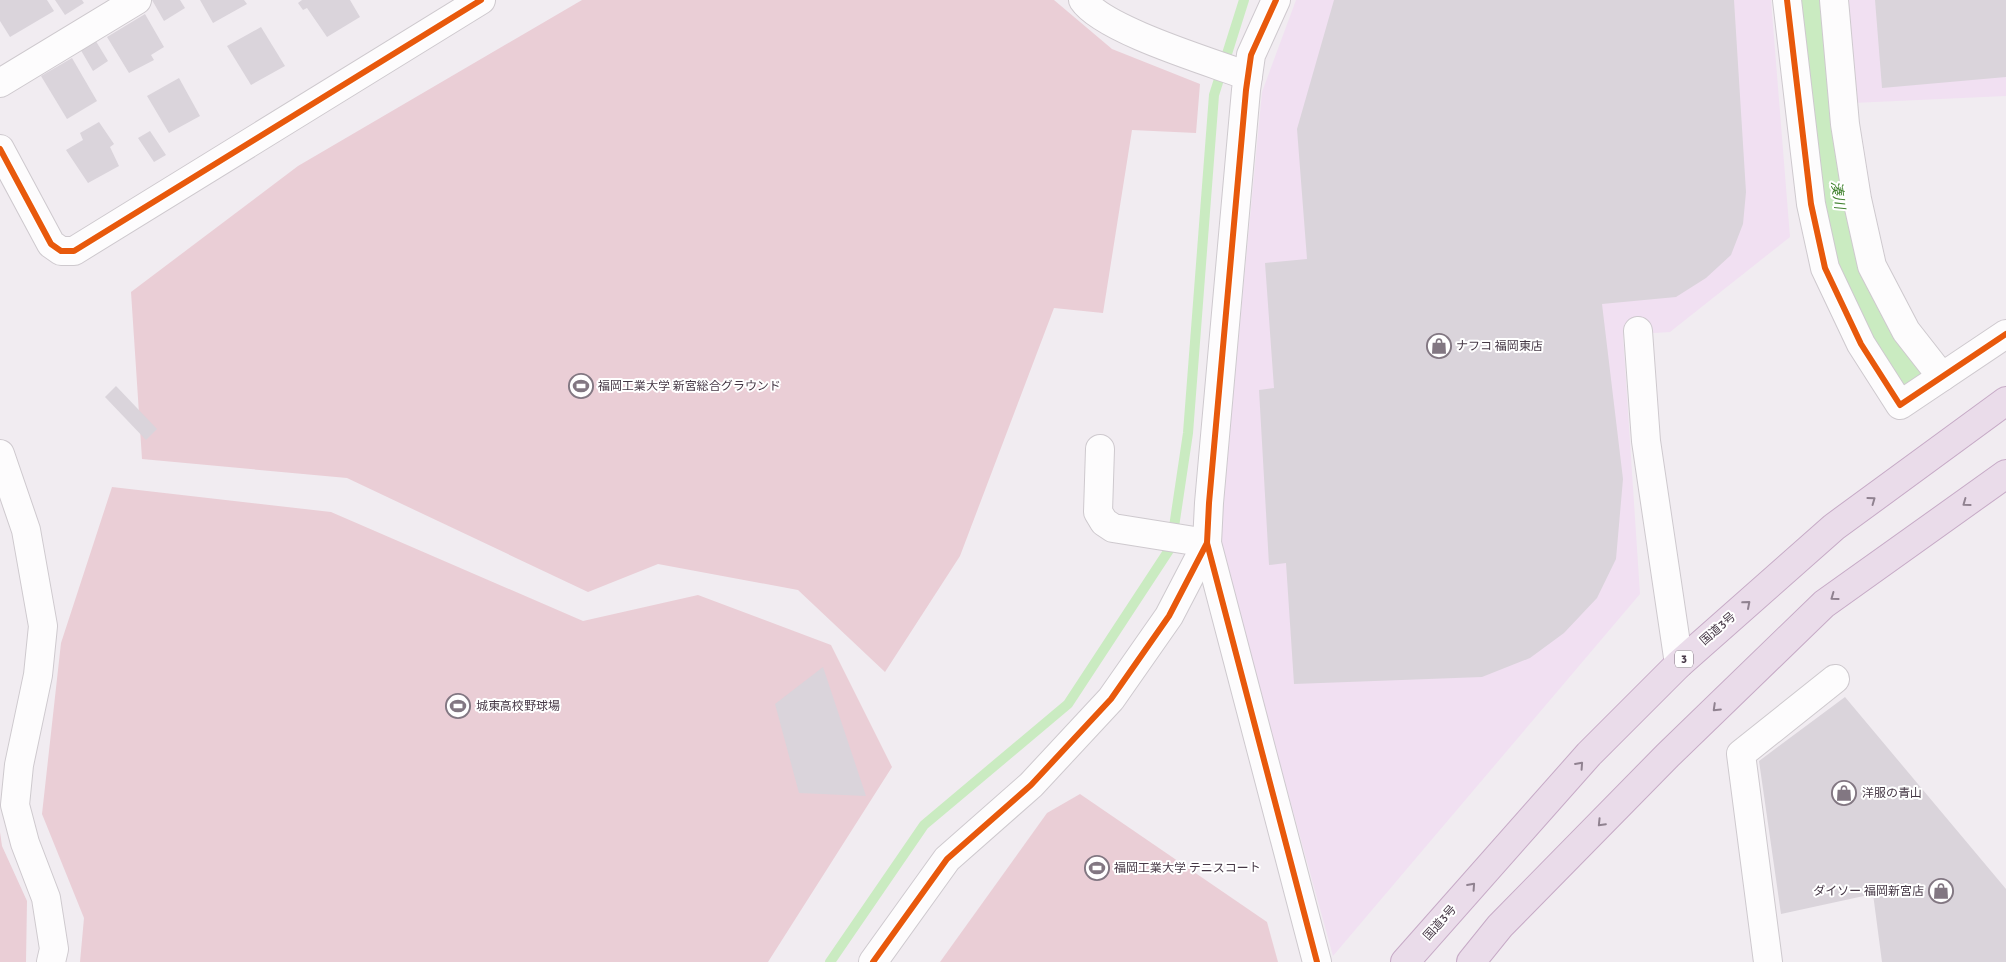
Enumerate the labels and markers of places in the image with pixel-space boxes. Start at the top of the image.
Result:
shop icon: ナフコ 福岡東店 [1426,333,1452,359]
place label: ナフコ 福岡東店 [1456,339,1543,354]
sports icon: 福岡工業大学 新宮総合グラウンド [568,373,594,399]
place label: 福岡工業大学 新宮総合グラウンド [598,379,781,394]
sports icon: 城東高校野球場 [445,693,471,719]
place label: 城東高校野球場 [476,699,560,714]
shop icon: 洋服の青山 [1831,780,1857,806]
place label: 洋服の青山 [1862,786,1922,801]
sports icon: 福岡工業大学 テニスコート [1084,855,1110,881]
place label: 福岡工業大学 テニスコート [1114,861,1261,876]
shop icon: ダイソー 福岡新宮店 [1928,878,1954,904]
place label: ダイソー 福岡新宮店 [1813,884,1924,899]

